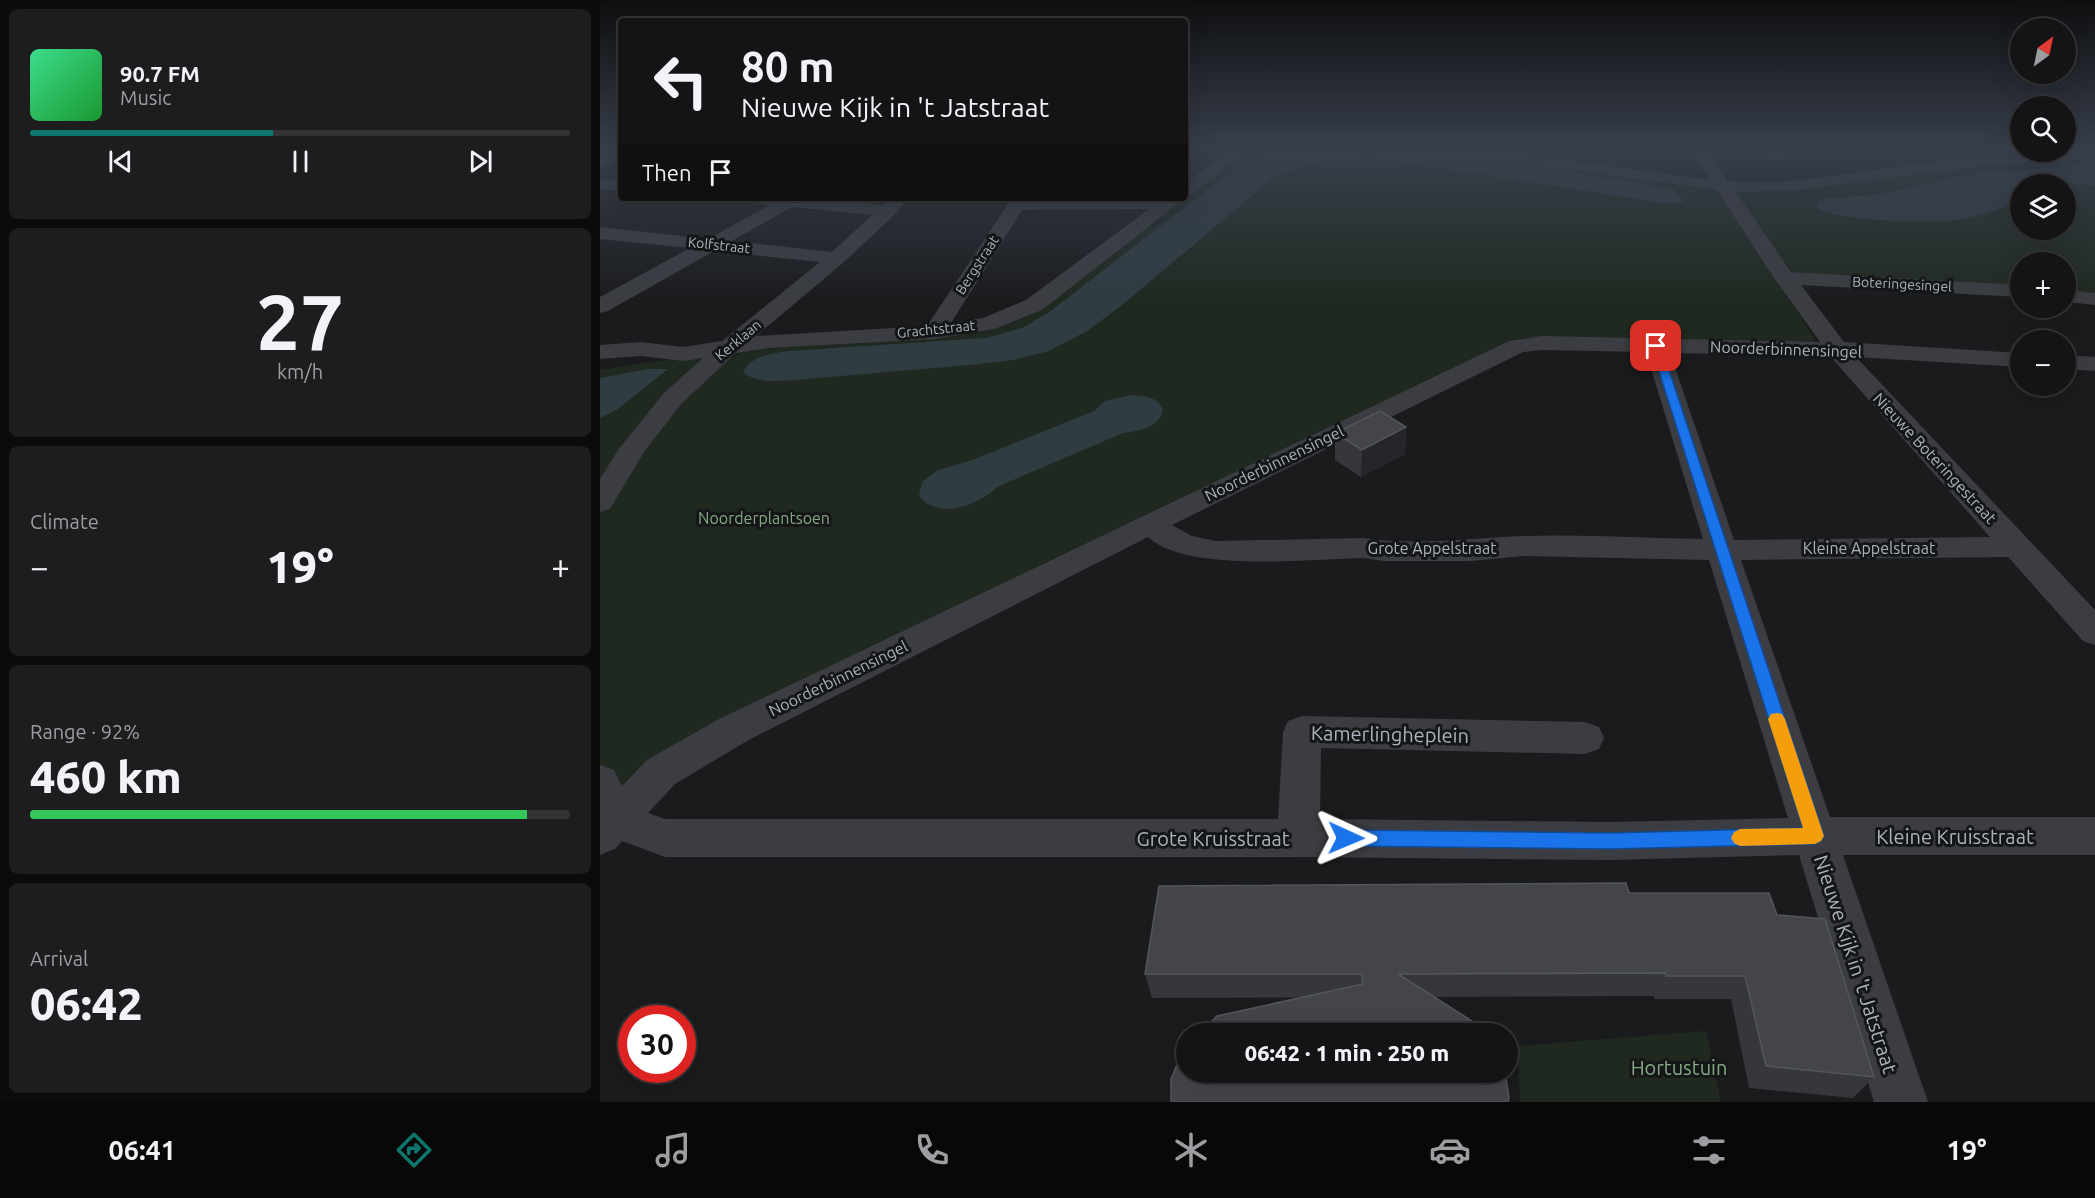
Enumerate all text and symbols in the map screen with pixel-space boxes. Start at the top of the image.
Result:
north arrow [2010,18,2076,84]
map controls [2010,18,2076,396]
icon: left [642,42,720,120]
text: 80 m [741,43,835,90]
text: 90.7 FM [120,61,200,86]
text: Music [120,86,172,109]
text: Nieuwe Kijk in 't Jatstraat [741,92,1049,122]
button: search [2010,96,2076,162]
icon: previous [104,145,137,178]
icon: pause [284,145,317,178]
icon: next [464,145,497,178]
icon: arrive [704,156,737,189]
text: Then [642,160,692,185]
button: layers [2010,174,2076,240]
street label: Bergstraat [952,232,1002,297]
street label: Kolfstraat [687,234,751,256]
button: + [2010,252,2076,318]
street label: Boteringesingel [1852,273,1953,295]
text: 27 [256,277,344,365]
street label: Kerklaan [712,316,764,364]
street label: Grachtstraat [896,317,976,341]
pin [1630,320,1681,371]
icon: arrive [1639,329,1672,362]
button: − [2010,330,2076,396]
street label: Noorderbinnensingel [1710,337,1862,361]
text: km/h [277,360,323,383]
street label: Nieuwe Boteringestraat [1870,389,2001,528]
street label: Noorderbinnensingel [1202,422,1346,504]
park label: Noorderplantsoen [698,509,830,527]
text: Climate [30,510,99,533]
street label: Grote Appelstraat [1368,539,1497,557]
street label: Kleine Appelstraat [1803,539,1936,557]
text: 19° [266,541,334,592]
text: − [30,548,49,585]
text: + [551,548,570,585]
street label: Noorderbinnensingel [766,637,910,719]
text: Range · 92% [30,720,140,743]
street label: Kamerlingheplein [1311,721,1469,747]
text: 460 km [30,751,182,802]
position arrow [1314,806,1378,870]
street label: Kleine Kruisstraat [1876,825,2034,848]
street label: Grote Kruisstraat [1136,827,1290,850]
street label: Nieuwe Kijk in 't Jatstraat [1810,852,1902,1076]
text: Arrival [30,947,88,970]
text: 06:42 [30,978,143,1029]
speed limit sign: 30 [618,1005,696,1083]
text: 06:42 · 1 min · 250 m [1245,1040,1449,1065]
park label: Hortustuin [1631,1056,1727,1079]
icon: directions [393,1129,435,1171]
icon: music [652,1129,694,1171]
icon: phone [911,1129,953,1171]
icon: climate [1170,1129,1212,1171]
icon: car [1429,1129,1471,1171]
icon: filters [1688,1129,1730,1171]
text: 06:41 [108,1135,176,1165]
text: 19° [1946,1135,1986,1165]

